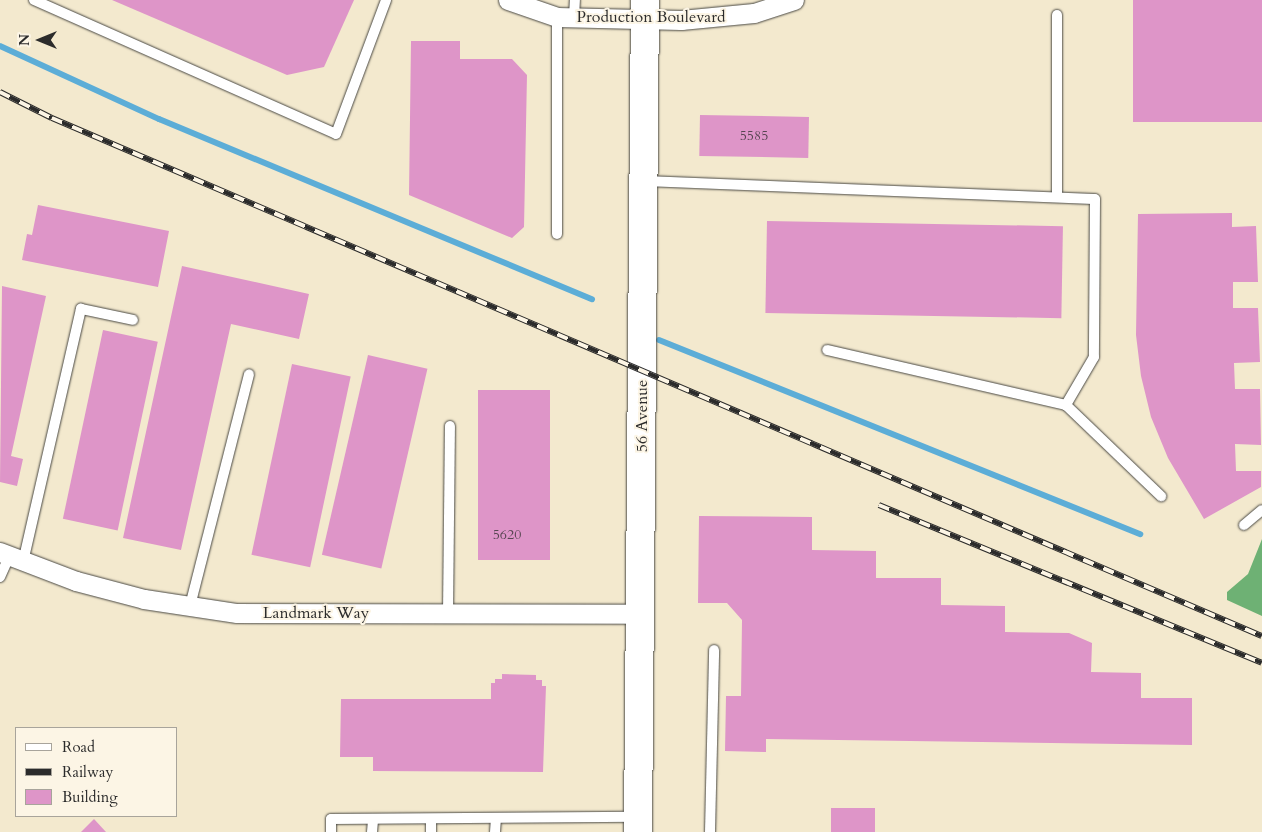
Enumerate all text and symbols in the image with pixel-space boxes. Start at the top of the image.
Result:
street label: Production Boulevard [576,7,726,27]
north arrow [15,15,65,65]
text: N [15,34,34,46]
house number: 5585 [740,128,768,144]
street label: 56 Avenue [632,380,652,452]
house number: 5620 [493,527,521,543]
street label: Landmark Way [263,603,369,623]
legend [15,727,178,817]
text: Road [62,737,95,757]
text: Railway [62,762,113,782]
text: Building [62,787,118,807]

